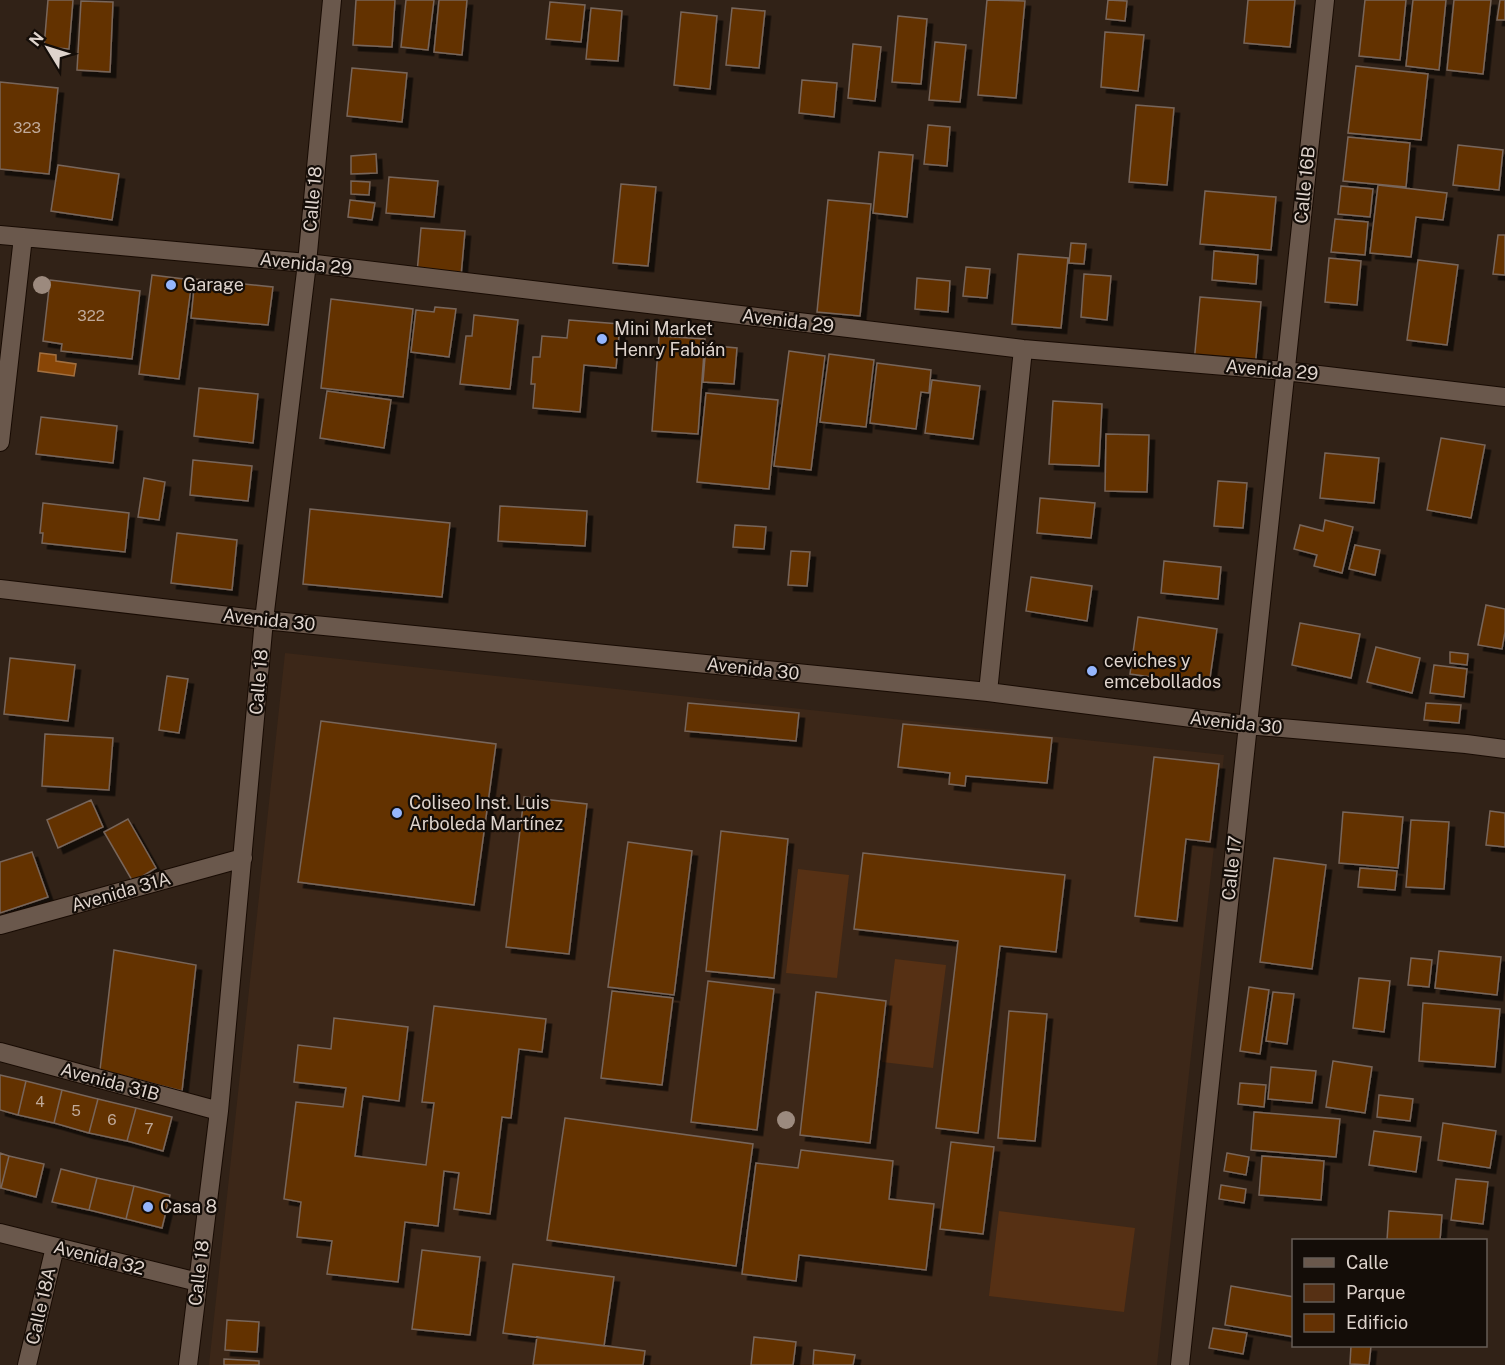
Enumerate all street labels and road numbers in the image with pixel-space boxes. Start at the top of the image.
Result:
street label: Calle 16B [1290,145,1319,225]
street label: Calle 18 [299,165,326,233]
street label: Avenida 29 [259,248,353,279]
street label: Avenida 29 [741,304,835,337]
street label: Avenida 29 [1225,355,1319,384]
street label: Avenida 30 [222,604,316,635]
street label: Calle 18 [245,648,272,716]
street label: Avenida 30 [706,653,800,684]
street label: Avenida 30 [1189,707,1283,738]
street label: Calle 17 [1218,835,1245,901]
street label: Avenida 31A [69,867,173,916]
street label: Avenida 31B [58,1058,162,1105]
street label: Avenida 32 [52,1236,147,1279]
street label: Calle 18 [184,1239,213,1307]
street label: Calle 18A [21,1265,60,1347]

